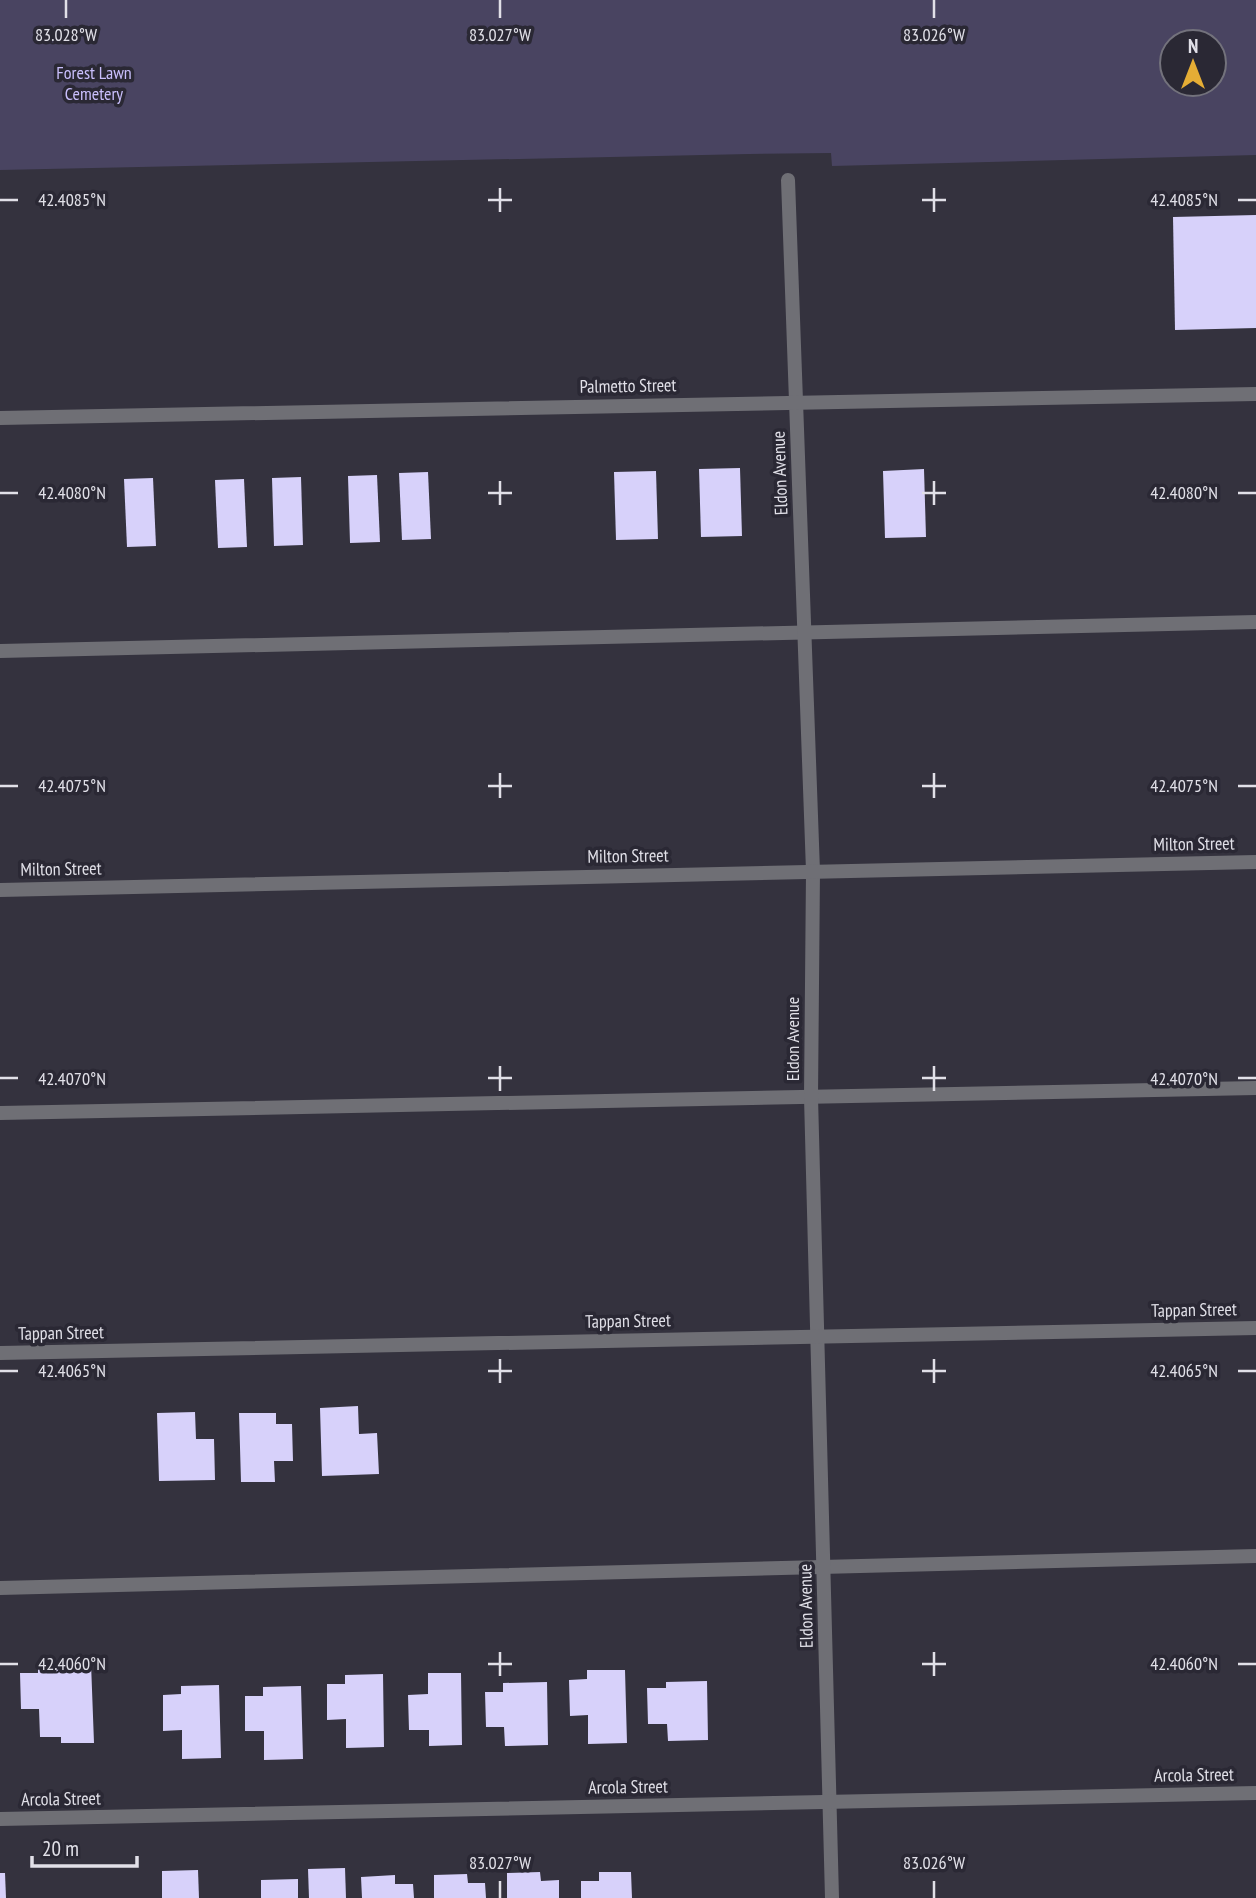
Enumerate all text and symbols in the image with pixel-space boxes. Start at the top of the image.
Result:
text: 83.028°W [35,23,97,46]
text: 83.027°W [469,23,531,46]
text: 83.026°W [903,23,965,46]
north arrow [1158,28,1228,98]
text: N [1188,34,1198,58]
park label: Forest Lawn Cemetery [56,61,132,105]
text: 42.4085°N [38,188,106,211]
text: 42.4085°N [1150,188,1218,211]
street label: Palmetto Street [579,373,677,398]
street label: Eldon Avenue [767,431,792,516]
text: 42.4080°N [38,481,106,504]
text: 42.4080°N [1150,481,1218,504]
text: 42.4075°N [38,774,106,797]
text: 42.4075°N [1150,774,1218,797]
street label: Milton Street [1153,831,1235,856]
street label: Milton Street [587,843,669,868]
street label: Milton Street [20,856,102,881]
street label: Eldon Avenue [781,997,804,1081]
text: 42.4070°N [38,1067,106,1090]
text: 42.4070°N [1150,1067,1218,1090]
street label: Tappan Street [1151,1297,1237,1322]
street label: Tappan Street [585,1308,671,1333]
street label: Tappan Street [18,1320,104,1345]
text: 42.4065°N [38,1359,106,1382]
text: 42.4065°N [1150,1359,1218,1382]
street label: Eldon Avenue [793,1564,818,1648]
text: 42.4060°N [38,1652,106,1675]
text: 42.4060°N [1150,1652,1218,1675]
street label: Arcola Street [1154,1762,1234,1787]
street label: Arcola Street [588,1774,668,1799]
street label: Arcola Street [21,1786,101,1811]
scale bar [32,1825,136,1869]
text: 20 m [42,1835,79,1862]
text: 83.027°W [469,1851,531,1874]
text: 83.026°W [903,1851,965,1874]

